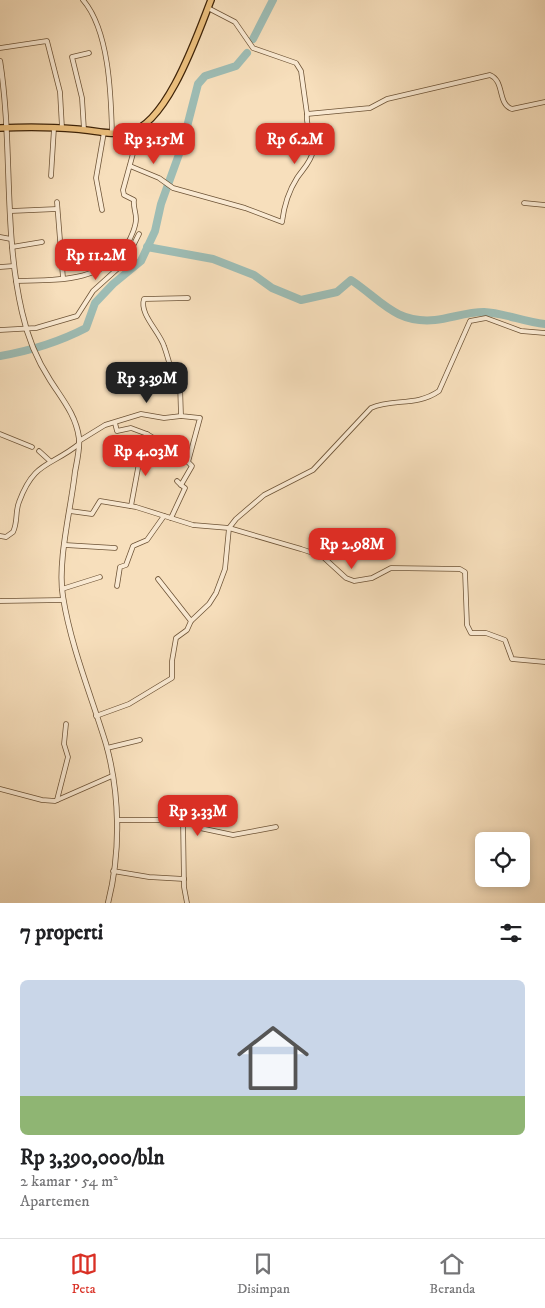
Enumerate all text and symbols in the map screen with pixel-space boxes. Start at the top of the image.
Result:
pin: Rp 3.15M [102,122,206,165]
pin: Rp 6.2M [249,122,341,165]
text: Rp 3.15M [124,129,184,149]
text: Rp 6.2M [267,129,323,149]
pin: Rp 11.2M [44,238,148,281]
text: Rp 11.2M [66,245,126,265]
pin: Rp 3.39M [95,362,199,404]
text: Rp 3.39M [117,368,177,388]
pin: Rp 4.03M [94,434,198,477]
text: Rp 4.03M [114,441,178,461]
pin: Rp 2.98M [300,528,404,570]
text: Rp 2.98M [320,534,384,554]
pin: Rp 3.33M [146,794,250,837]
text: Rp 3.33M [169,801,227,821]
map controls [475,832,530,887]
button: locate [475,832,530,887]
icon: filters [497,919,525,947]
text: 7 properti [20,920,103,946]
icon: home [228,1013,318,1103]
text: Rp 3,390,000/bln [20,1145,164,1171]
text: 2 kamar · 54 m² [20,1171,118,1191]
text: Apartemen [20,1191,90,1211]
tab: Peta [70,1250,98,1298]
tab: Disimpan [237,1250,290,1298]
tab: Beranda [429,1250,475,1298]

